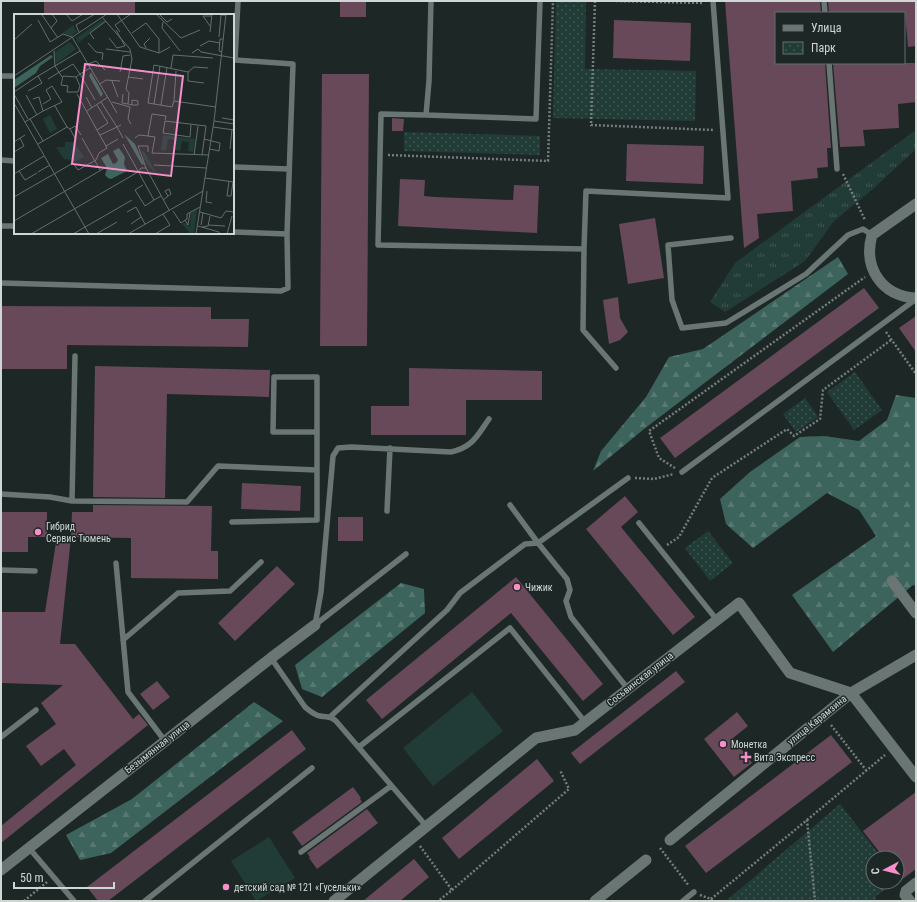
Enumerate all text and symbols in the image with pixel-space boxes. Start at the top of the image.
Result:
legend [775,12,905,64]
inset map [14,14,234,234]
text: Улица [811,21,842,35]
text: Парк [811,41,836,55]
place label: Гибрид Сервис Тюмень [46,521,111,544]
marker: Гибрид Сервис Тюмень [33,527,43,537]
marker: Чижик [512,582,522,592]
place label: Чижик [525,582,553,593]
street label: Сосьвинская улица [605,650,675,708]
street label: улица Карамзина [785,693,849,747]
street label: Безымянная улица [122,718,192,776]
marker: Монетка [718,739,728,749]
place label: Монетка [731,739,767,750]
marker: Вита Экспресс [741,752,751,762]
place label: Вита Экспресс [754,752,815,763]
north arrow [865,850,905,890]
scale bar [14,864,114,890]
text: С [869,867,882,875]
text: 50 m [20,871,44,885]
marker: детский сад № 121 «Гусельки» [221,882,231,892]
place label: детский сад № 121 «Гусельки» [234,882,361,893]

